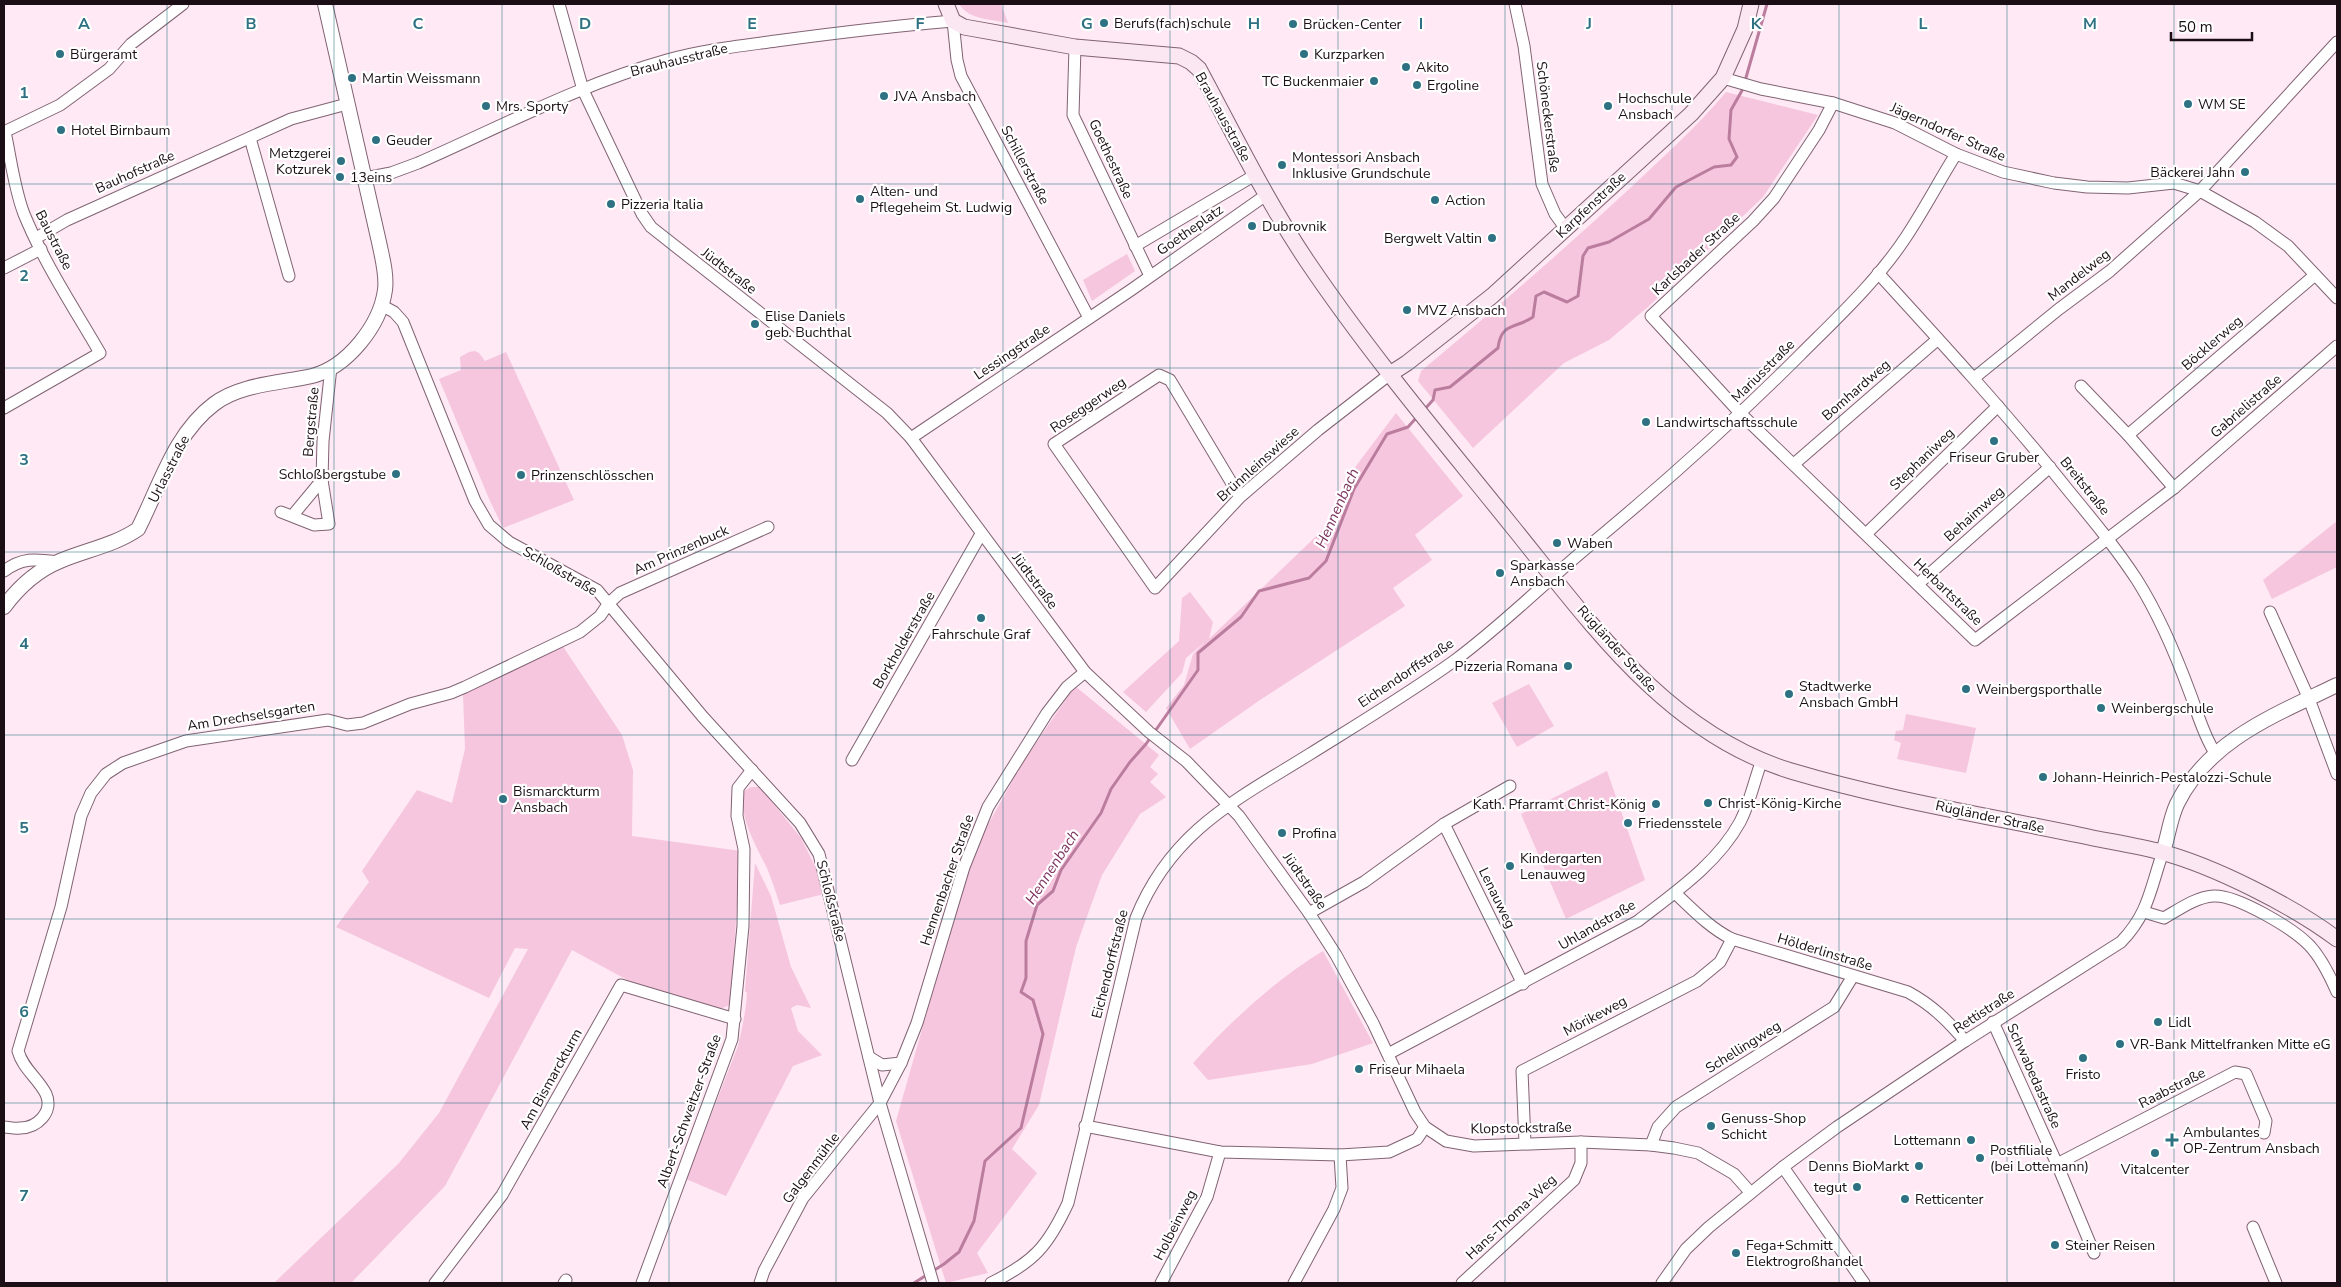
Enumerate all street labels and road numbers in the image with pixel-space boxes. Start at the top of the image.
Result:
street label: Brauhausstraße [628,39,730,81]
street label: Schöneckerstraße [1532,60,1564,174]
street label: Brauhausstraße [1191,69,1255,165]
street label: Jägerndorfer Straße [1886,98,2009,166]
street label: Goethestraße [1084,116,1138,202]
street label: Schillerstraße [996,122,1054,208]
street label: Bauhofstraße [92,146,178,198]
street label: Karpfenstraße [1552,168,1630,242]
street label: Goetheplatz [1153,200,1227,260]
street label: Baustraße [31,207,77,273]
street label: Karlsbader Straße [1648,208,1744,300]
street label: Jüdtstraße [697,243,761,299]
street label: Mandelweg [2044,245,2114,305]
street label: Böcklerweg [2177,311,2247,375]
street label: Lessingstraße [970,320,1054,384]
street label: Mariusstraße [1727,335,1799,407]
street label: Bomhardweg [1818,355,1894,425]
street label: Gabrielistraße [2206,370,2286,442]
street label: Roseggerweg [1046,373,1130,437]
street label: Bergstraße [298,386,324,458]
street label: Brünnleinswiese [1213,422,1303,506]
street label: Stephaniweg [1886,423,1958,495]
street label: Urlasstraße [144,432,194,506]
street label: Breitstraße [2056,453,2114,519]
street label: Behaimweg [1940,482,2008,546]
street label: Am Prinzenbuck [631,520,732,579]
street label: Schloßstraße [519,542,601,600]
street label: Jüdtstraße [1007,548,1062,613]
street label: Herbartstraße [1909,554,1987,630]
street label: Borkholderstraße [868,588,940,692]
street label: Rügländer Straße [1573,601,1661,697]
street label: Eichendorffstraße [1354,634,1458,712]
street label: Am Drechselsgarten [186,697,316,735]
street label: Rügländer Straße [1934,796,2046,838]
street label: Hennenbacher Straße [916,812,978,948]
street label: Jüdtstraße [1278,848,1332,913]
street label: Schloßstraße [812,858,850,944]
street label: Lenauweg [1474,864,1520,932]
street label: Uhlandstraße [1555,895,1639,955]
street label: Eichendorffstraße [1087,908,1133,1020]
street label: Hölderlinstraße [1775,929,1875,975]
street label: Rettistraße [1950,984,2018,1038]
street label: Mörikeweg [1560,991,1630,1041]
street label: Schellingweg [1702,1016,1784,1078]
street label: Schwabedastraße [2002,1020,2066,1132]
street label: Am Bismarckturm [515,1025,587,1133]
street label: Albert-Schweitzer-Straße [652,1032,726,1190]
street label: Raabstraße [2135,1063,2209,1113]
street label: Klopstockstraße [1470,1118,1572,1138]
street label: Galgenmühle [778,1129,844,1207]
street label: Hans-Thoma-Weg [1462,1170,1560,1264]
street label: Holbeinweg [1149,1187,1201,1263]

